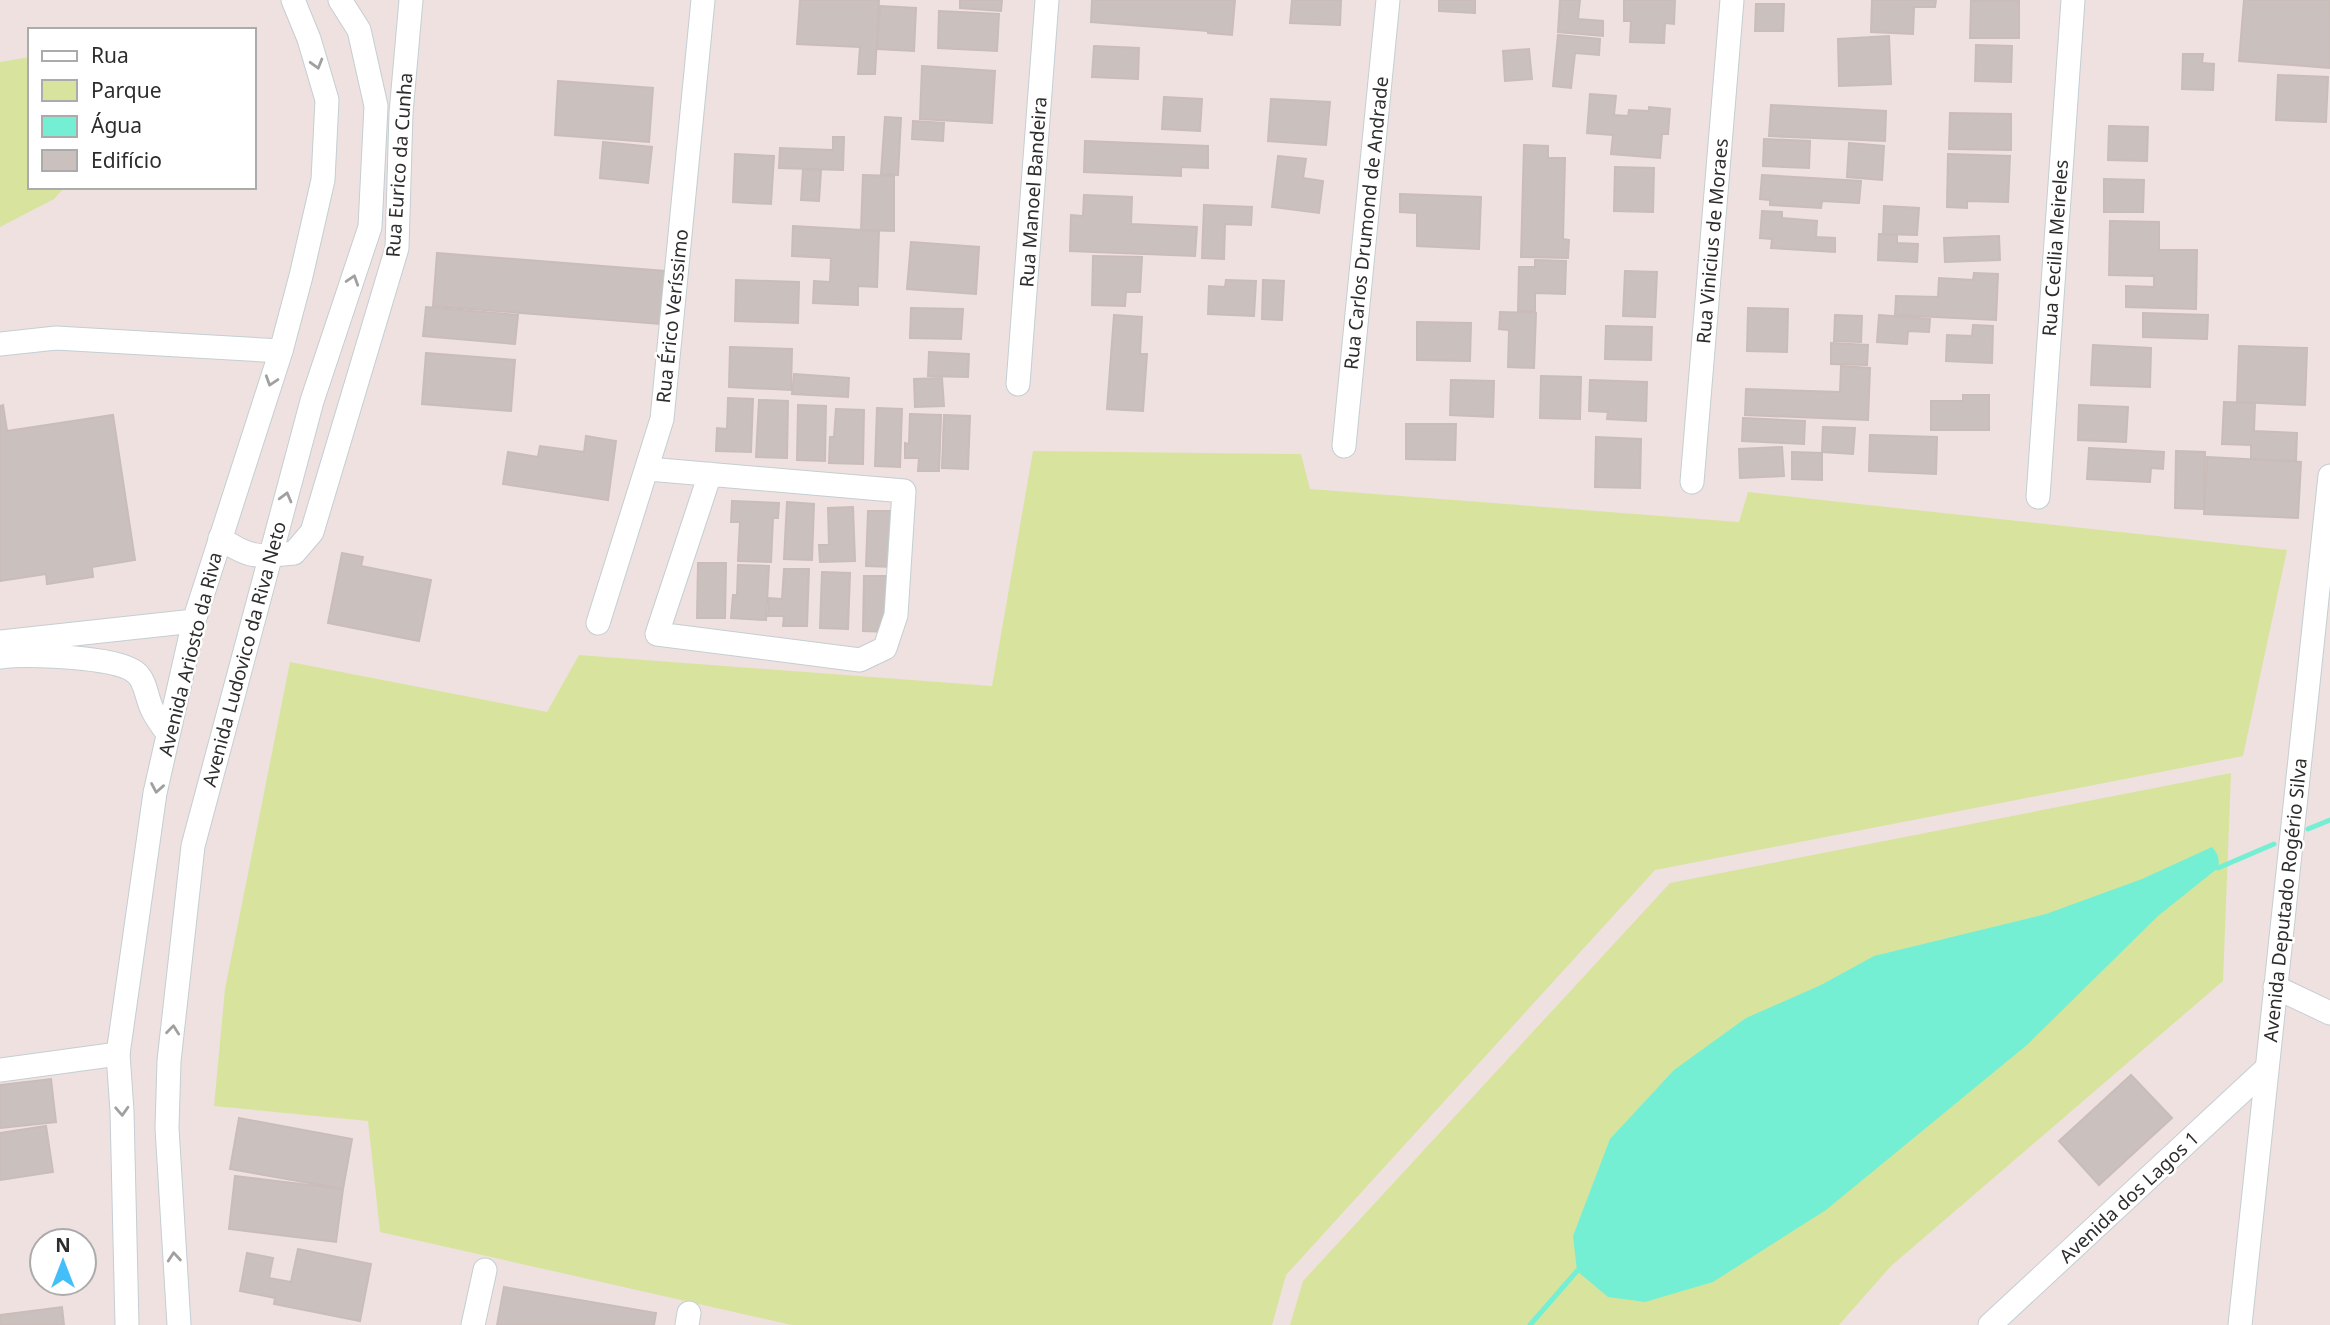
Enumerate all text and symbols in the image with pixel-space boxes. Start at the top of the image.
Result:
legend [28,28,256,189]
text: Rua [91,41,129,69]
one-way arrow [308,57,323,69]
street label: Rua Eurico da Cunha [380,72,418,258]
street label: Rua Carlos Drumond de Andrade [1338,75,1394,371]
text: Parque [91,76,161,104]
street label: Rua Manoel Bandeira [1013,96,1053,288]
text: Água [91,111,142,139]
street label: Rua Vinicius de Moraes [1690,137,1734,345]
text: Edifício [91,146,162,174]
street label: Rua Cecilia Meireles [2036,159,2074,337]
street label: Rua Érico Veríssimo [650,228,694,404]
one-way arrow [345,274,359,287]
one-way arrow [265,374,279,387]
one-way arrow [278,492,293,504]
street label: Avenida Ludovico da Riva Neto [196,518,292,790]
street label: Avenida Ariosto da Riva [152,549,228,759]
street label: Avenida Deputado Rogério Silva [2257,757,2313,1043]
one-way arrow [150,782,165,794]
one-way arrow [165,1024,180,1036]
one-way arrow [114,1106,129,1117]
street label: Avenida dos Lagos 1 [2053,1125,2205,1269]
north arrow [28,1227,98,1297]
text: N [55,1232,71,1258]
one-way arrow [167,1251,182,1262]

